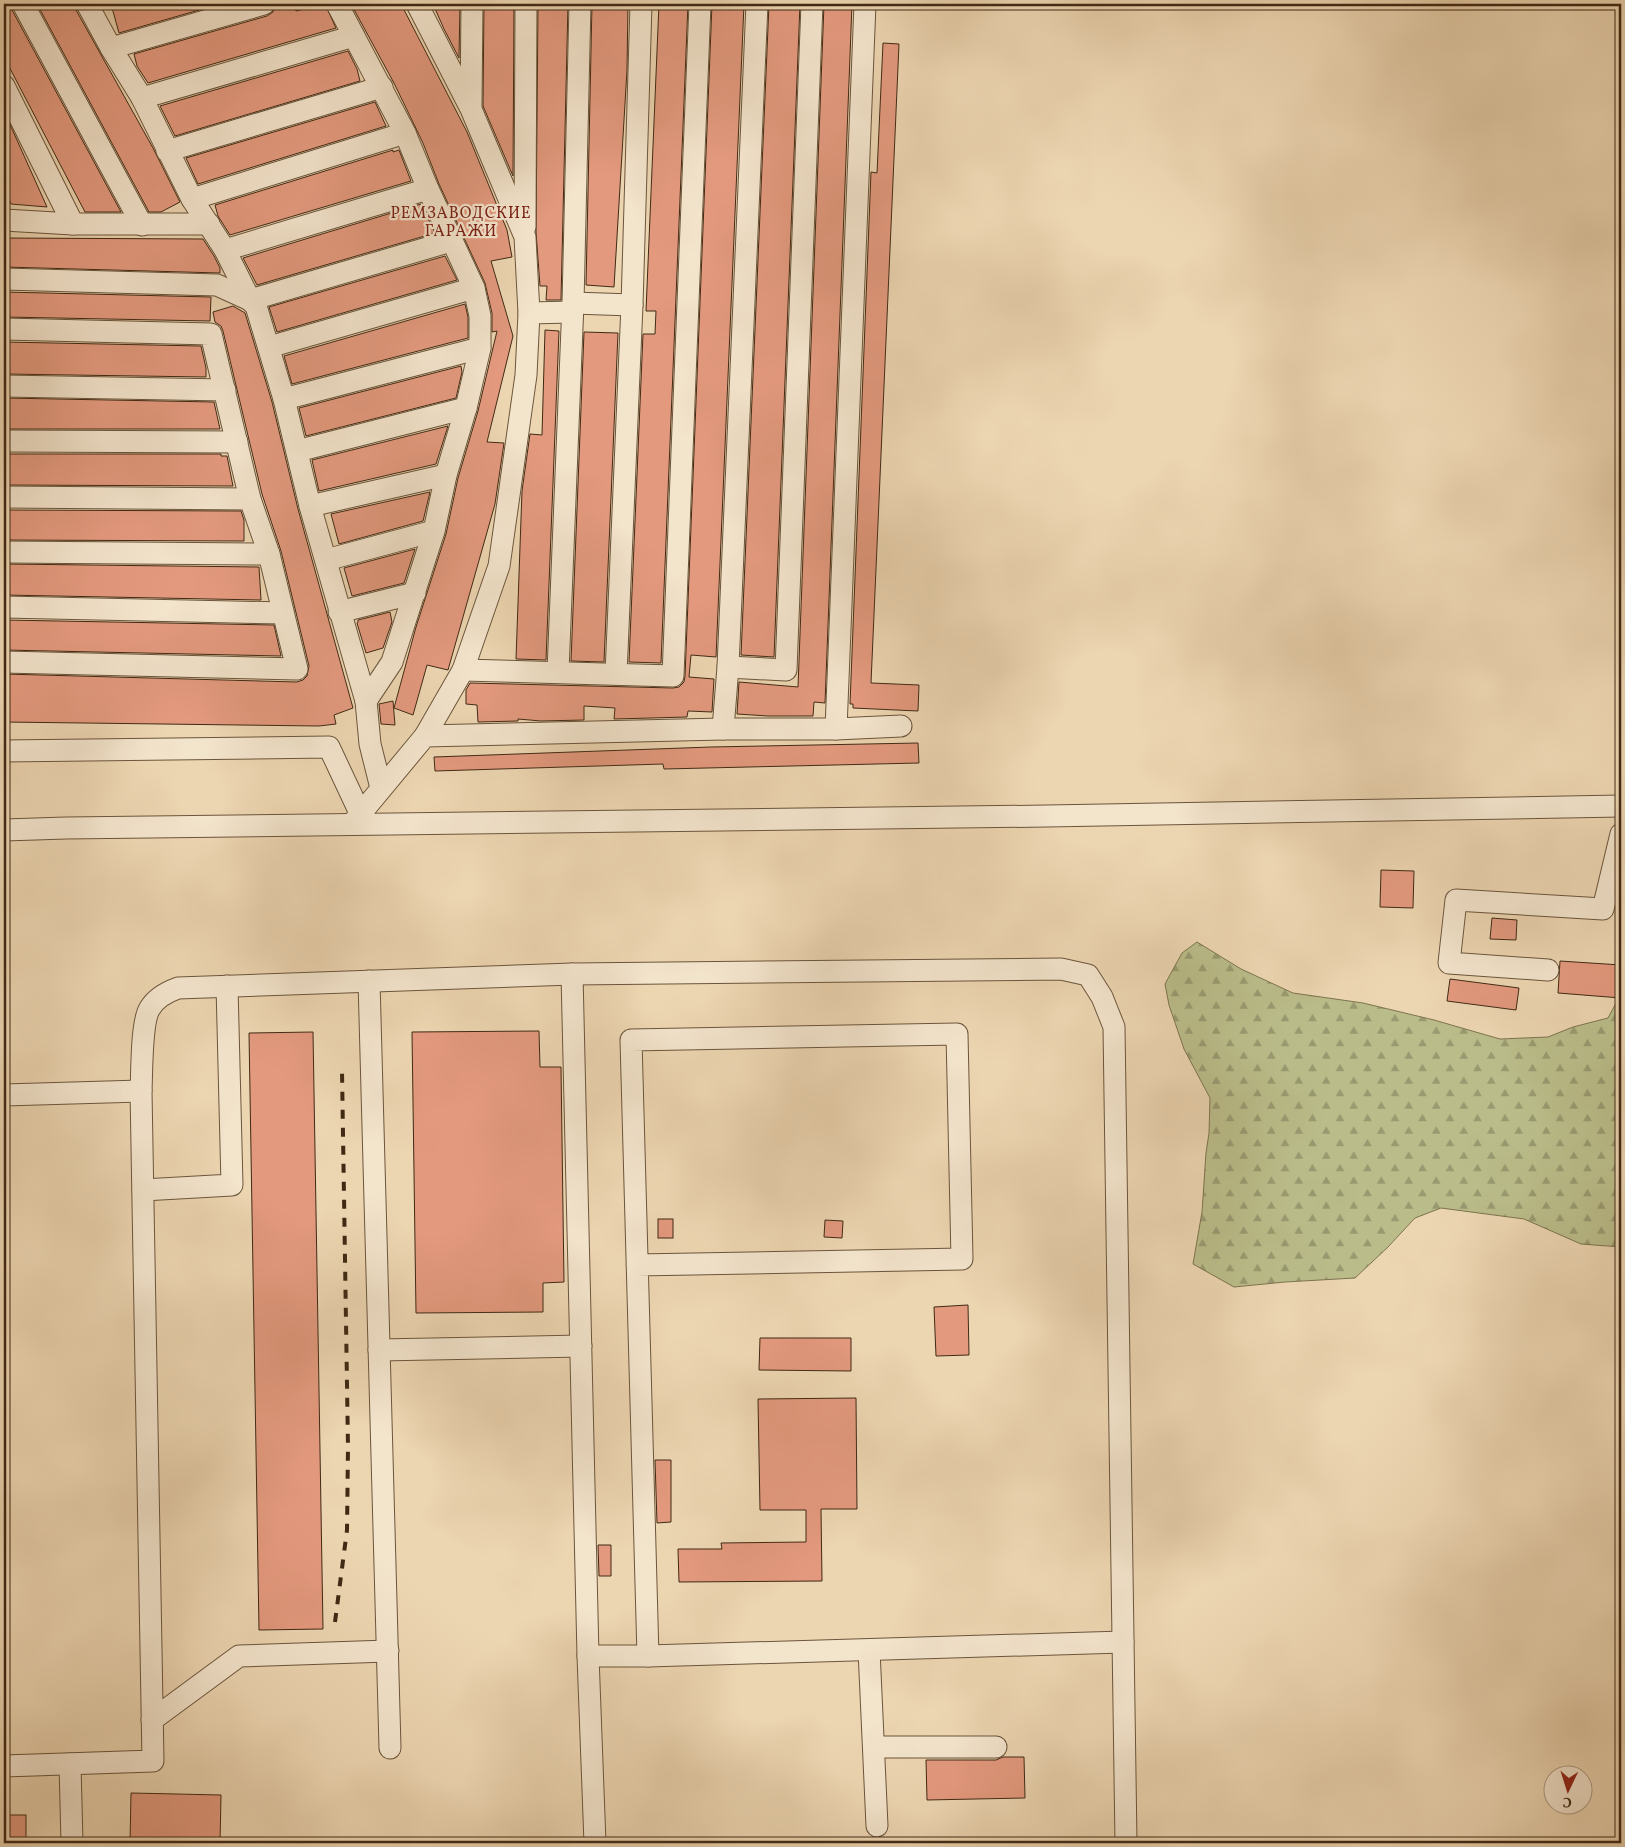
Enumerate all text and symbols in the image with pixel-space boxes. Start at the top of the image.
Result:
district label: РЕМЗАВОДСКИЕ ГАРАЖИ [390,203,532,243]
north arrow [1542,1764,1592,1814]
text: С [1562,1792,1572,1811]

